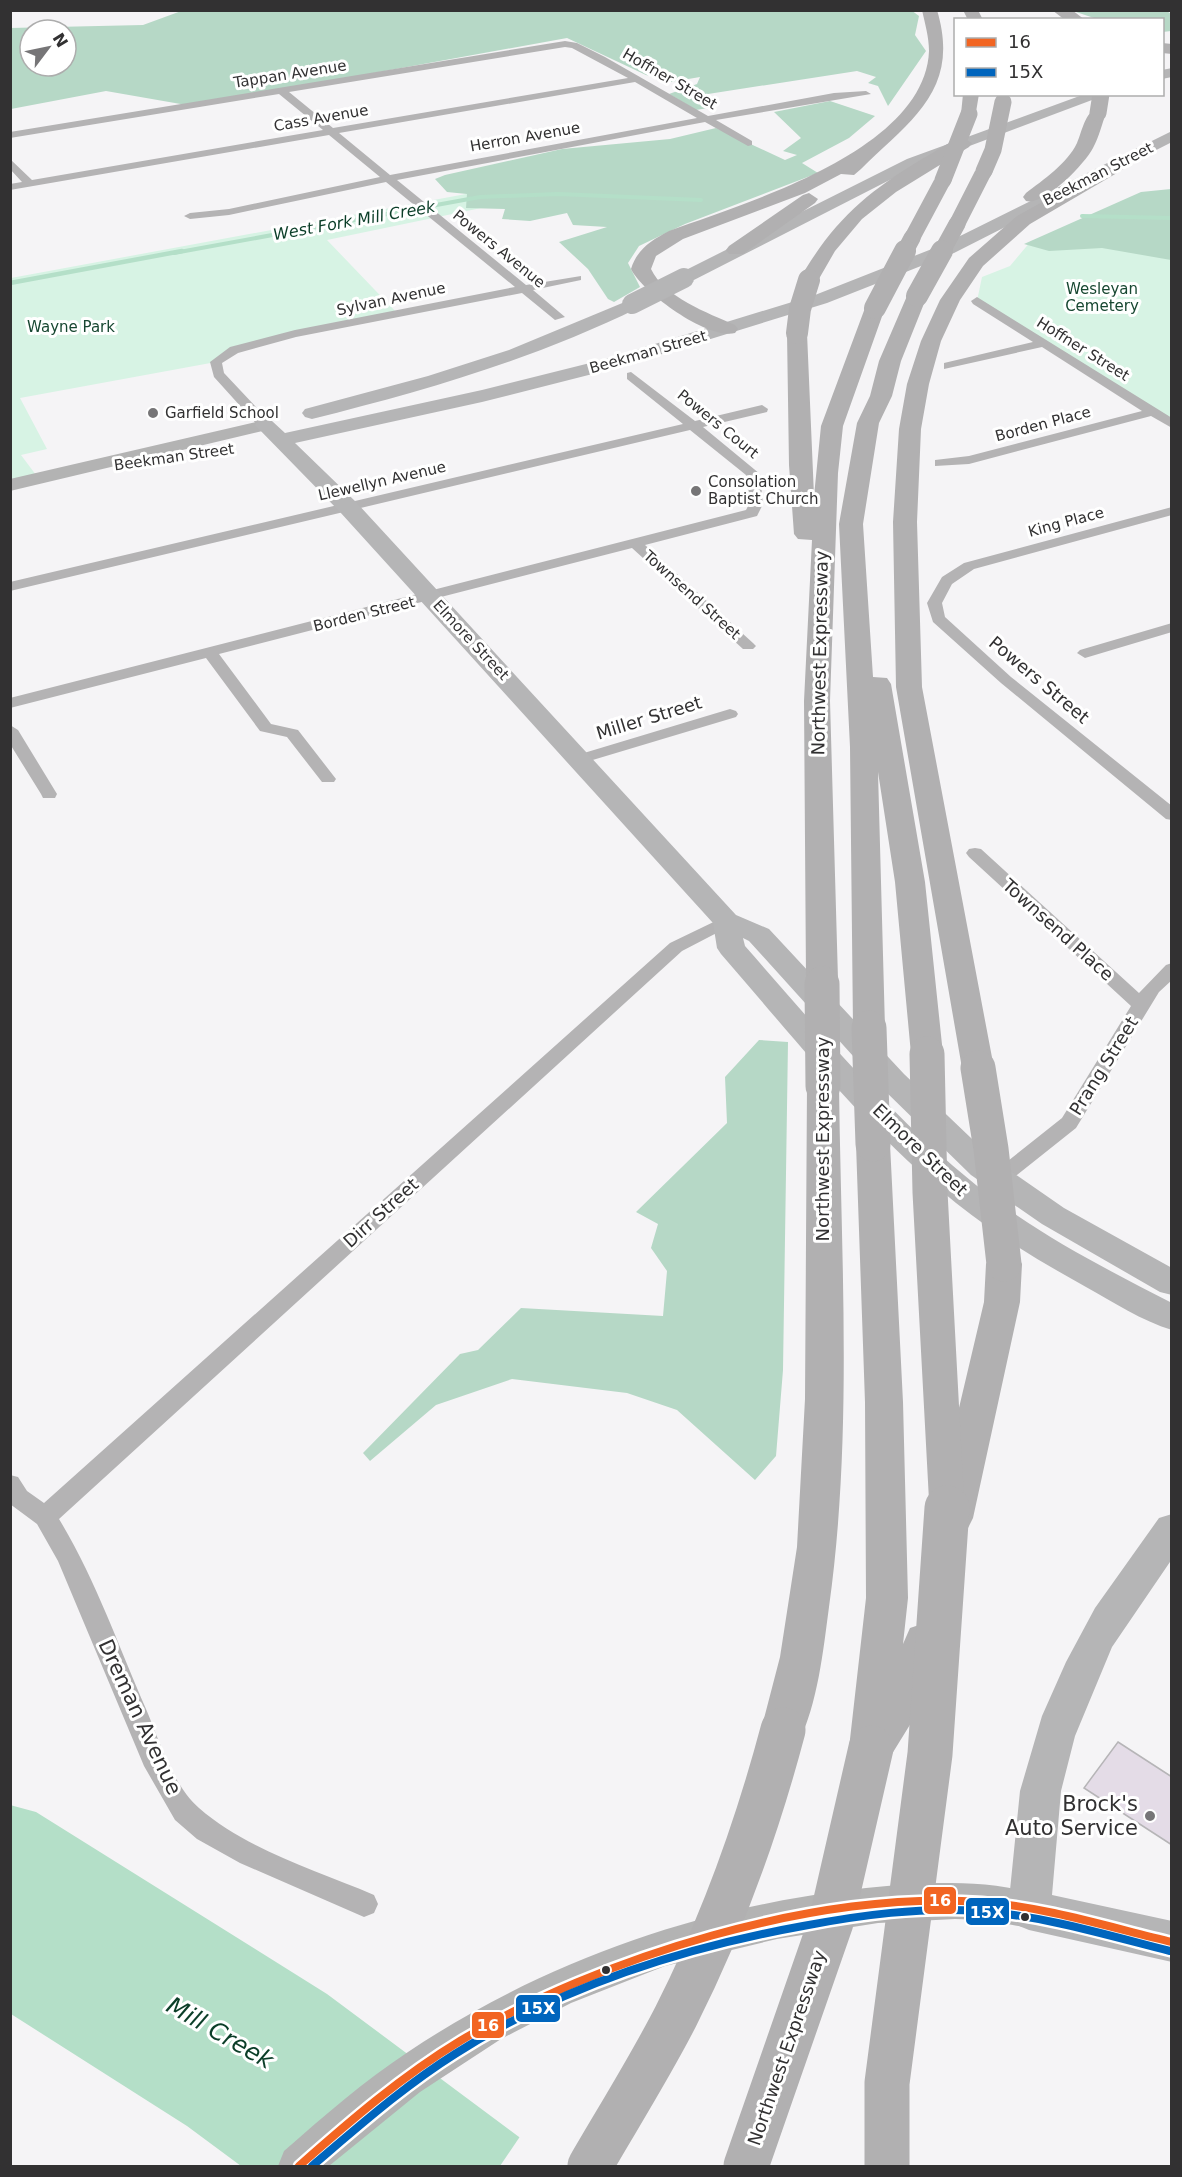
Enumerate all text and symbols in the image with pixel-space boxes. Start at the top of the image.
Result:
north arrow [18,18,78,78]
legend [954,18,1164,96]
text: N [49,30,72,51]
text: 16 [1008,31,1031,52]
street label: Hoffner Street [620,45,721,113]
street label: Tappan Avenue [231,56,348,92]
text: 15X [1008,61,1043,82]
street label: Cass Avenue [272,101,370,135]
street label: Herron Avenue [469,118,581,156]
street label: Beekman Street [1040,138,1156,210]
water label: West Fork Mill Creek [272,197,437,244]
street label: Powers Avenue [449,206,549,292]
street label: Sylvan Avenue [335,279,447,319]
park label: Wesleyan Cemetery [1065,280,1139,315]
street label: Hoffner Street [1033,313,1133,385]
park label: Wayne Park [27,318,115,336]
street label: Beekman Street [587,327,709,377]
street label: Powers Court [674,386,762,462]
street label: Borden Place [993,403,1093,445]
place label: Garfield School [165,404,279,422]
marker: Garfield School [146,406,160,420]
street label: Beekman Street [113,440,235,474]
street label: Llewellyn Avenue [316,458,448,504]
place label: Consolation Baptist Church [708,473,819,508]
marker: Consolation Baptist Church [689,484,703,498]
street label: King Place [1026,503,1106,541]
street label: Townsend Street [639,546,744,643]
street label: Northwest Expressway [807,550,832,756]
street label: Borden Street [311,593,417,635]
street label: Elmore Street [429,596,513,684]
street label: Powers Street [985,632,1094,728]
street label: Miller Street [593,691,704,744]
street label: Townsend Place [998,874,1118,985]
street label: Prang Street [1065,1013,1142,1119]
street label: Northwest Expressway [812,1036,833,1242]
street label: Elmore Street [869,1099,972,1200]
street label: Dirr Street [339,1173,423,1252]
street label: Dreman Avenue [93,1636,187,1798]
place label: Brock's Auto Service [1005,1792,1138,1840]
marker: Brock's Auto Service [1143,1809,1157,1823]
line badge: 16 [923,1886,957,1915]
text: 16 [929,1891,951,1910]
line badge: 15X [965,1897,1010,1926]
text: 15X [970,1903,1005,1922]
unlabelled marker [1019,1911,1031,1923]
street label: Northwest Expressway [743,1947,830,2148]
unlabelled marker [600,1964,612,1976]
water label: Mill Creek [162,1991,279,2075]
line badge: 15X [515,1994,561,2023]
text: 15X [521,1999,556,2018]
line badge: 16 [471,2011,505,2039]
text: 16 [477,2016,499,2035]

